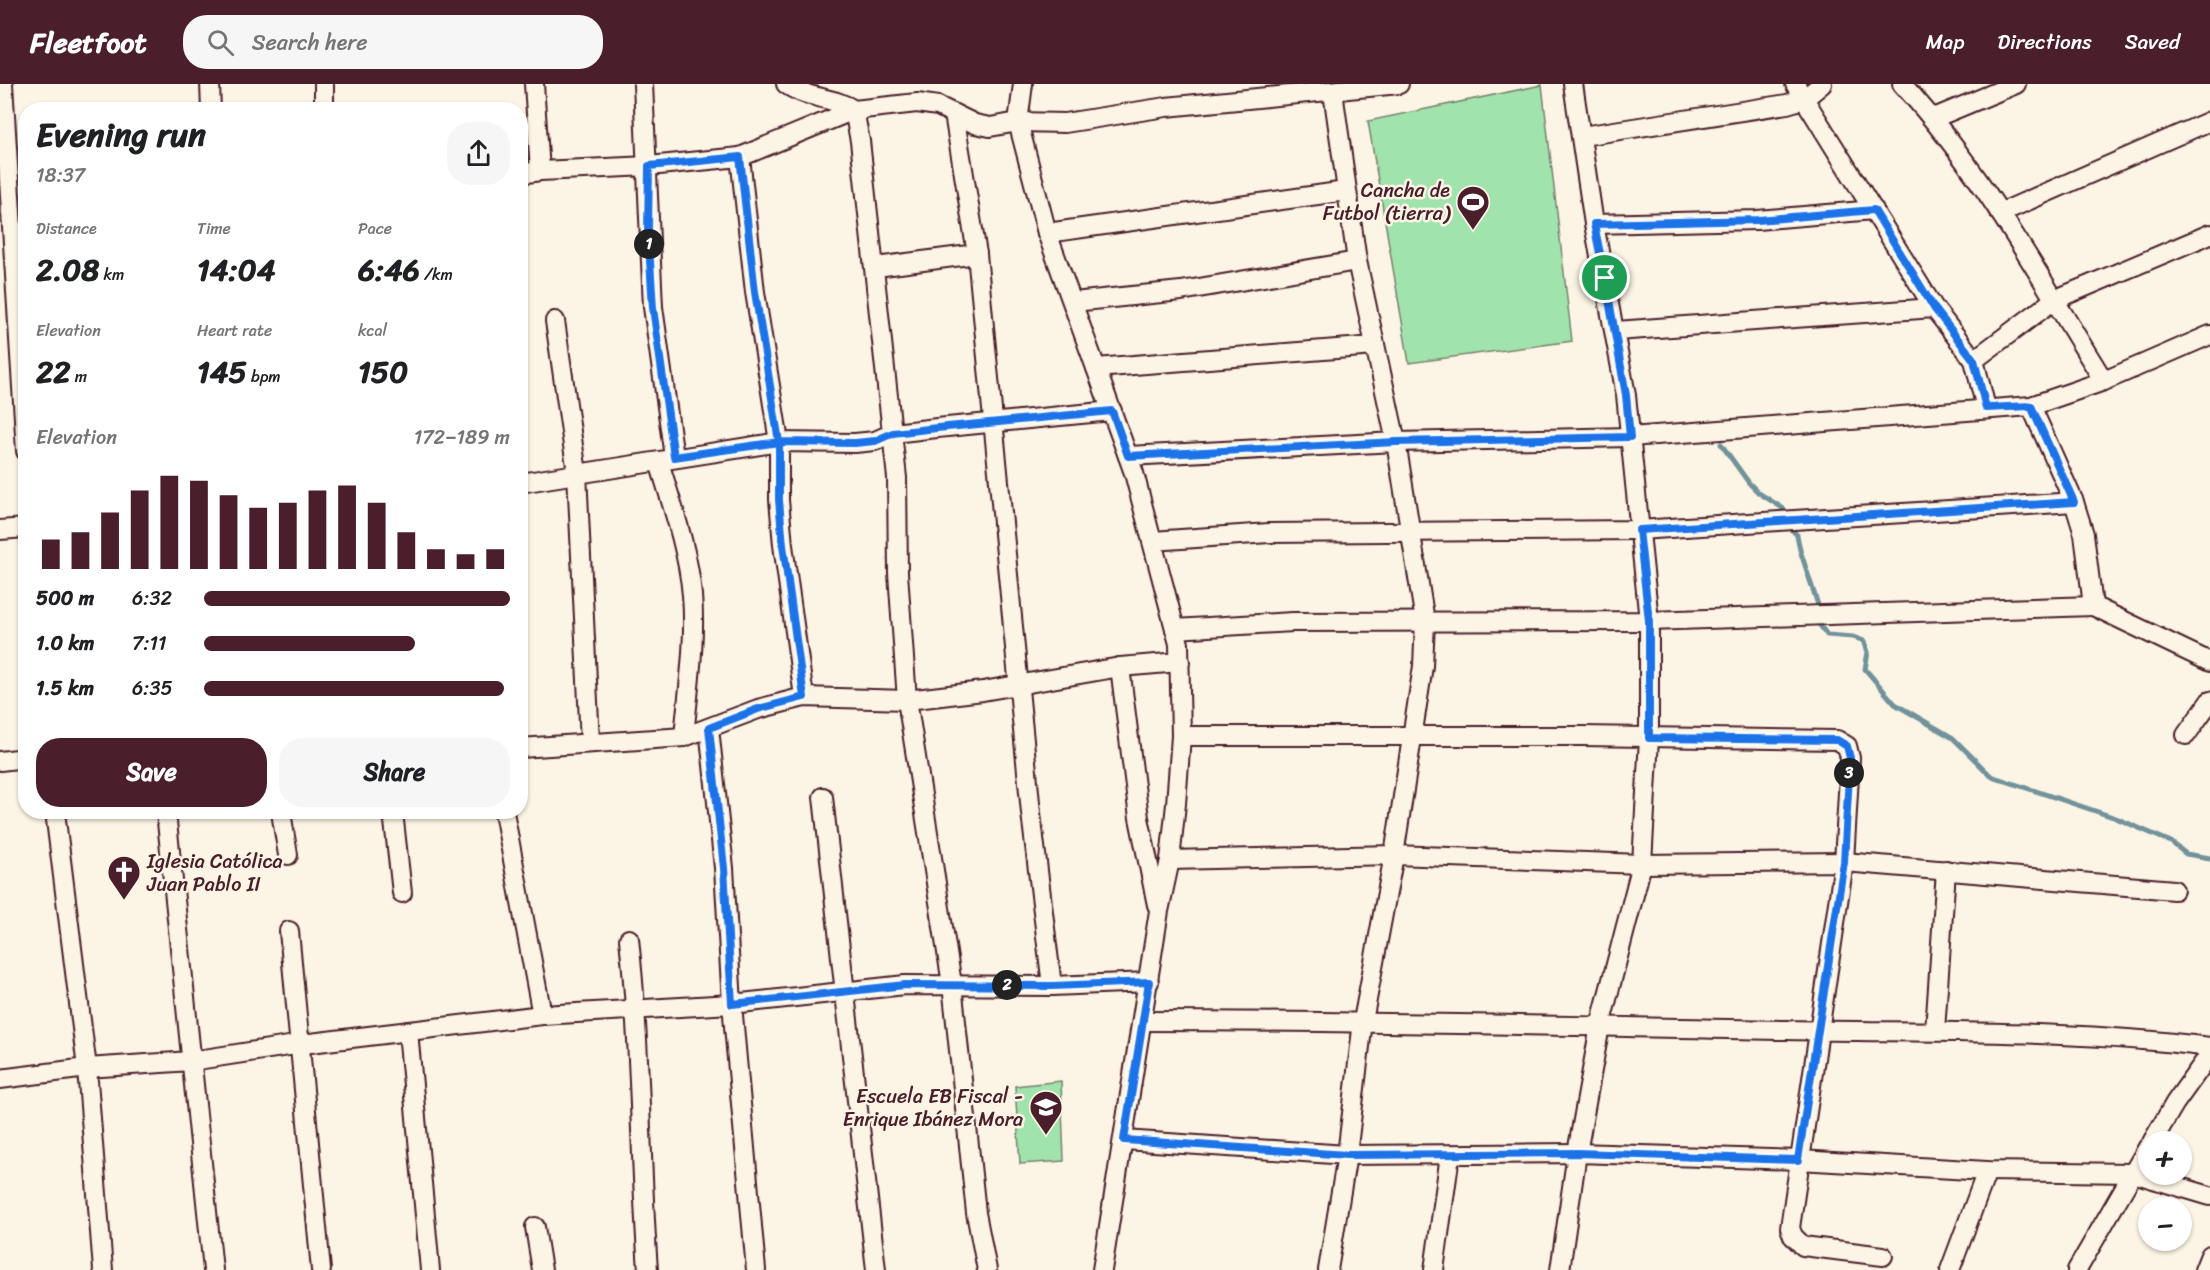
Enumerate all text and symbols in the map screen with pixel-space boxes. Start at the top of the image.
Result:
search box [183,15,603,69]
text: Fleetfoot [30,18,147,67]
text: Search here [252,23,368,62]
text: Map [1926,23,1964,61]
text: Directions [1997,23,2092,61]
text: Saved [2125,23,2180,61]
icon: search [204,26,237,59]
text: Evening run [36,106,206,164]
button: share [447,122,510,185]
text: 18:37 [36,158,85,193]
place label: Cancha de Futbol (tierra) [1323,173,1451,231]
sports icon: Cancha de Futbol (tierra) [1455,184,1491,231]
text: Distance [36,214,97,243]
text: Time [197,214,231,243]
text: Pace [358,214,392,243]
pin: 1 [634,229,664,259]
text: 1 [646,229,652,258]
text: 2.08 [36,243,99,297]
text: 14:04 [197,243,275,297]
text: 6:46 [358,243,420,297]
pin [1579,252,1630,303]
text: km [99,260,124,289]
text: /km [420,260,453,289]
icon: arrive [1588,261,1621,294]
text: Elevation [36,316,101,345]
text: Heart rate [197,316,272,345]
text: kcal [358,316,387,345]
text: 22 [36,345,71,399]
text: 145 [197,345,247,399]
text: 150 [358,345,408,399]
text: m [71,362,87,391]
text: bpm [247,362,281,391]
text: Elevation [36,420,117,455]
text: 172–189 m [414,420,510,455]
text: 500 m [36,581,94,616]
text: 6:32 [132,581,172,616]
text: 1.0 km [36,626,94,661]
text: 7:11 [132,626,167,661]
text: 1.5 km [36,671,94,706]
text: 6:35 [132,671,173,706]
button: Save [36,738,267,807]
button: Share [279,738,510,807]
pin: 3 [1834,758,1864,788]
text: 3 [1845,758,1853,787]
place label: Iglesia Católica Juan Pablo II [146,844,283,902]
church icon: Iglesia Católica Juan Pablo II [106,854,142,901]
pin: 2 [992,970,1022,1000]
text: 2 [1002,970,1012,999]
place label: Escuela EB Fiscal - Enrique Ibánez Mora [843,1079,1023,1137]
school or university icon: Escuela EB Fiscal - Enrique Ibánez Mora [1028,1089,1064,1136]
map controls [2138,1131,2192,1251]
button: + [2138,1131,2192,1185]
button: − [2138,1197,2192,1251]

